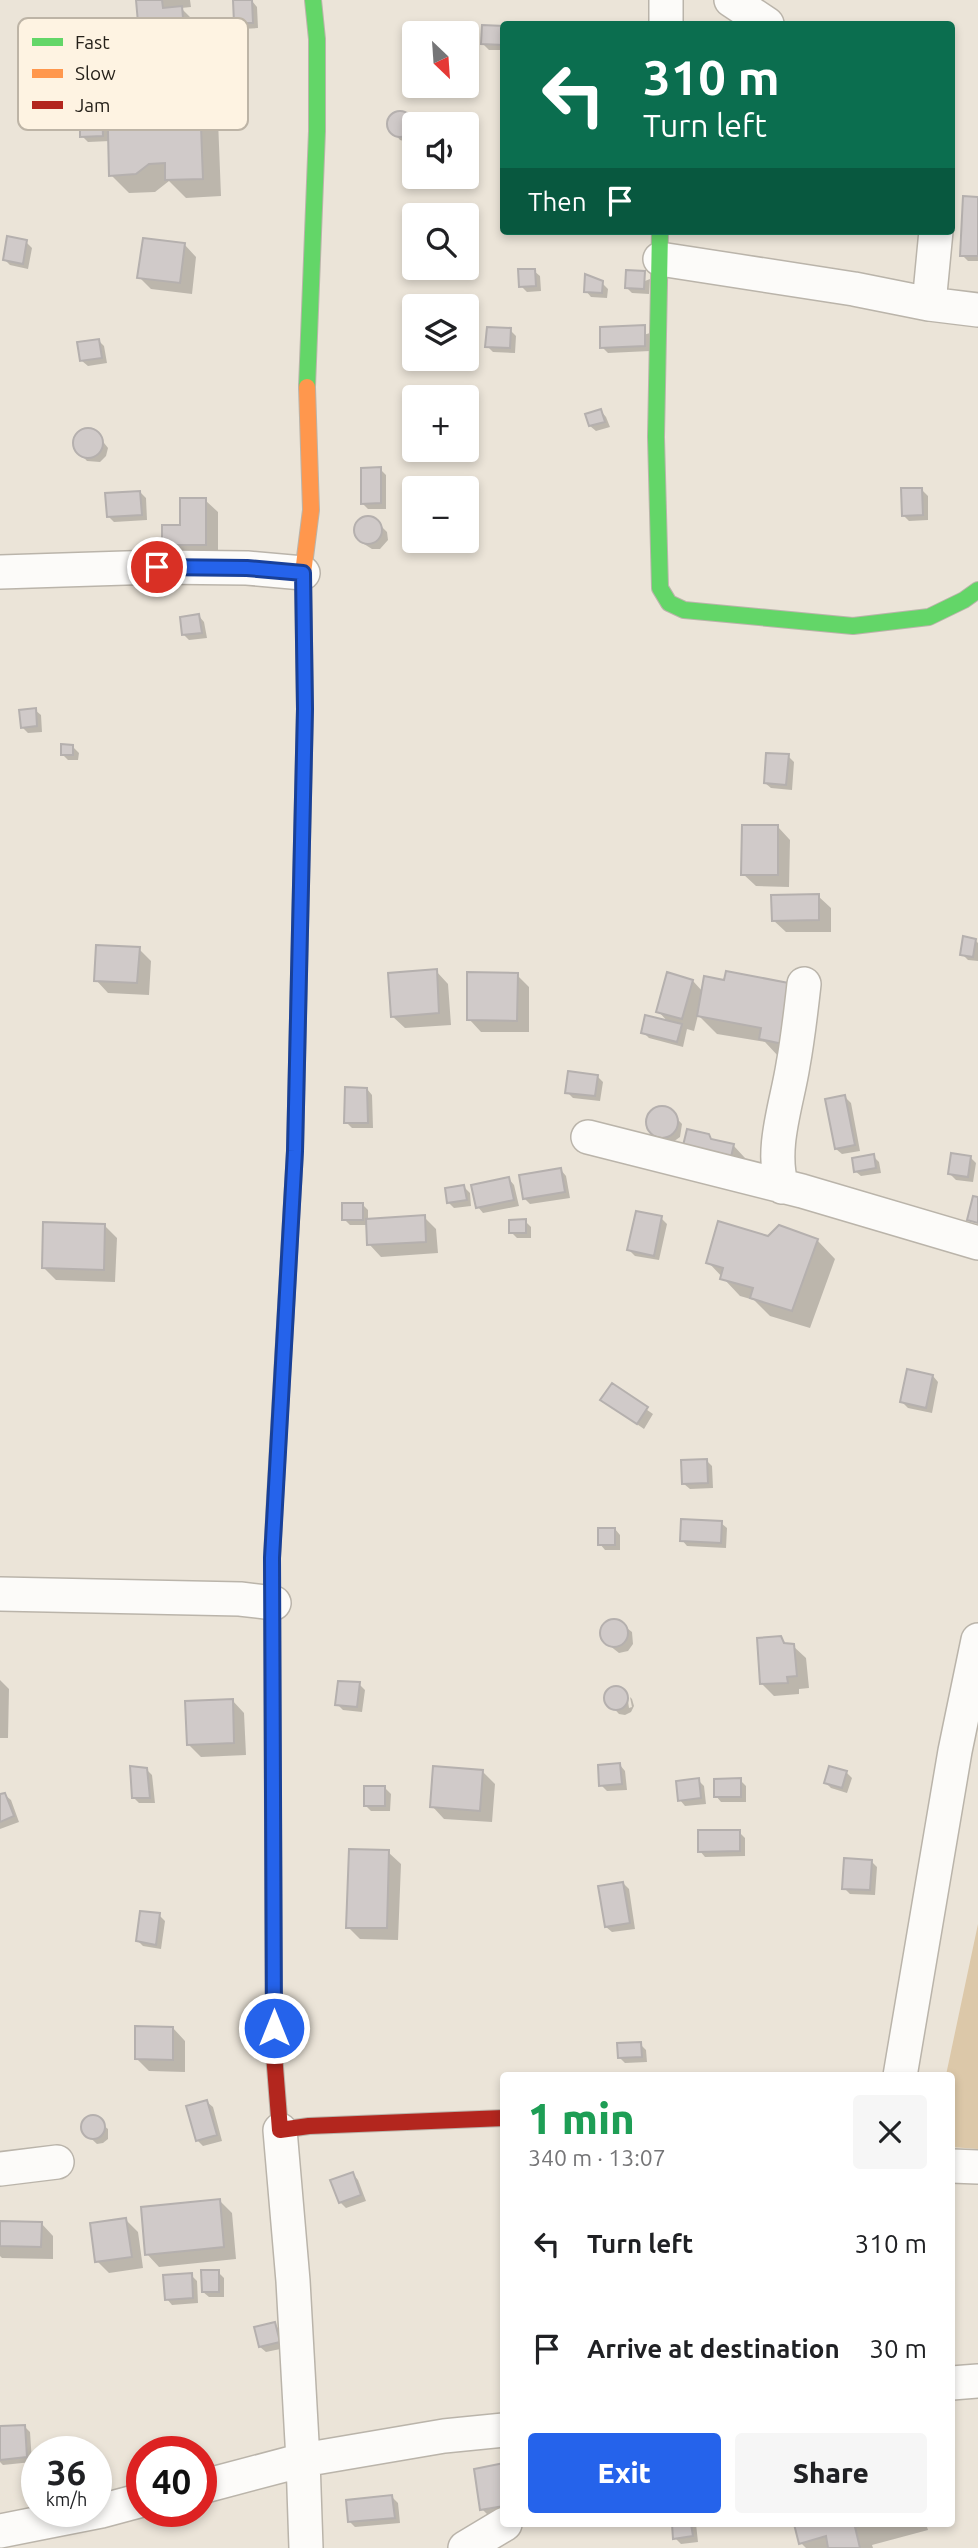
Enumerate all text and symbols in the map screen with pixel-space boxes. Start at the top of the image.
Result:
legend [18,18,248,130]
north arrow [402,21,480,98]
map controls [402,21,479,553]
text: Fast [75,31,110,53]
icon: left [528,49,619,140]
text: 310 m [643,49,780,104]
text: Slow [75,62,116,84]
text: Jam [75,94,111,116]
text: Turn left [643,107,767,143]
button: sound [402,112,479,189]
icon: arrive [601,182,639,220]
text: Then [528,187,587,216]
button: search [402,203,479,280]
button: layers [402,294,479,371]
button: + [402,385,479,462]
button: − [402,476,479,553]
pin [127,537,187,597]
icon: arrive [138,548,176,586]
position arrow [237,1991,311,2065]
text: 1 min [528,2095,635,2142]
button: close [853,2095,927,2169]
text: 340 m · 13:07 [528,2145,666,2170]
icon: left [528,2225,566,2263]
text: Turn left [587,2229,693,2258]
text: 310 m [855,2229,927,2258]
icon: arrive [528,2330,566,2368]
text: Arrive at destination [587,2334,840,2363]
text: 30 m [869,2334,927,2363]
button: Exit [528,2433,721,2513]
button: Share [735,2433,927,2513]
speed limit sign: 40 [126,2436,217,2527]
text: 36 [47,2452,86,2492]
text: km/h [46,2489,87,2509]

